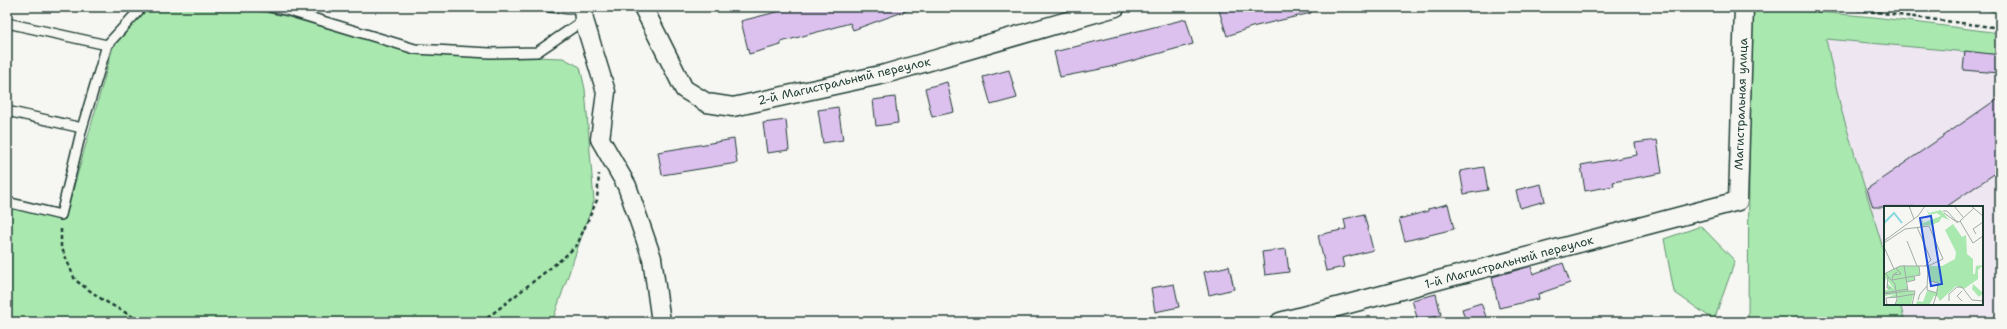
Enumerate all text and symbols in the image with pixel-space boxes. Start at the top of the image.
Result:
street label: Магистральная улица [1731,37,1751,170]
street label: 2-й Магистральный переулок [756,53,933,109]
inset map [1884,206,1983,305]
street label: 1-й Магистральный переулок [1423,232,1596,292]

